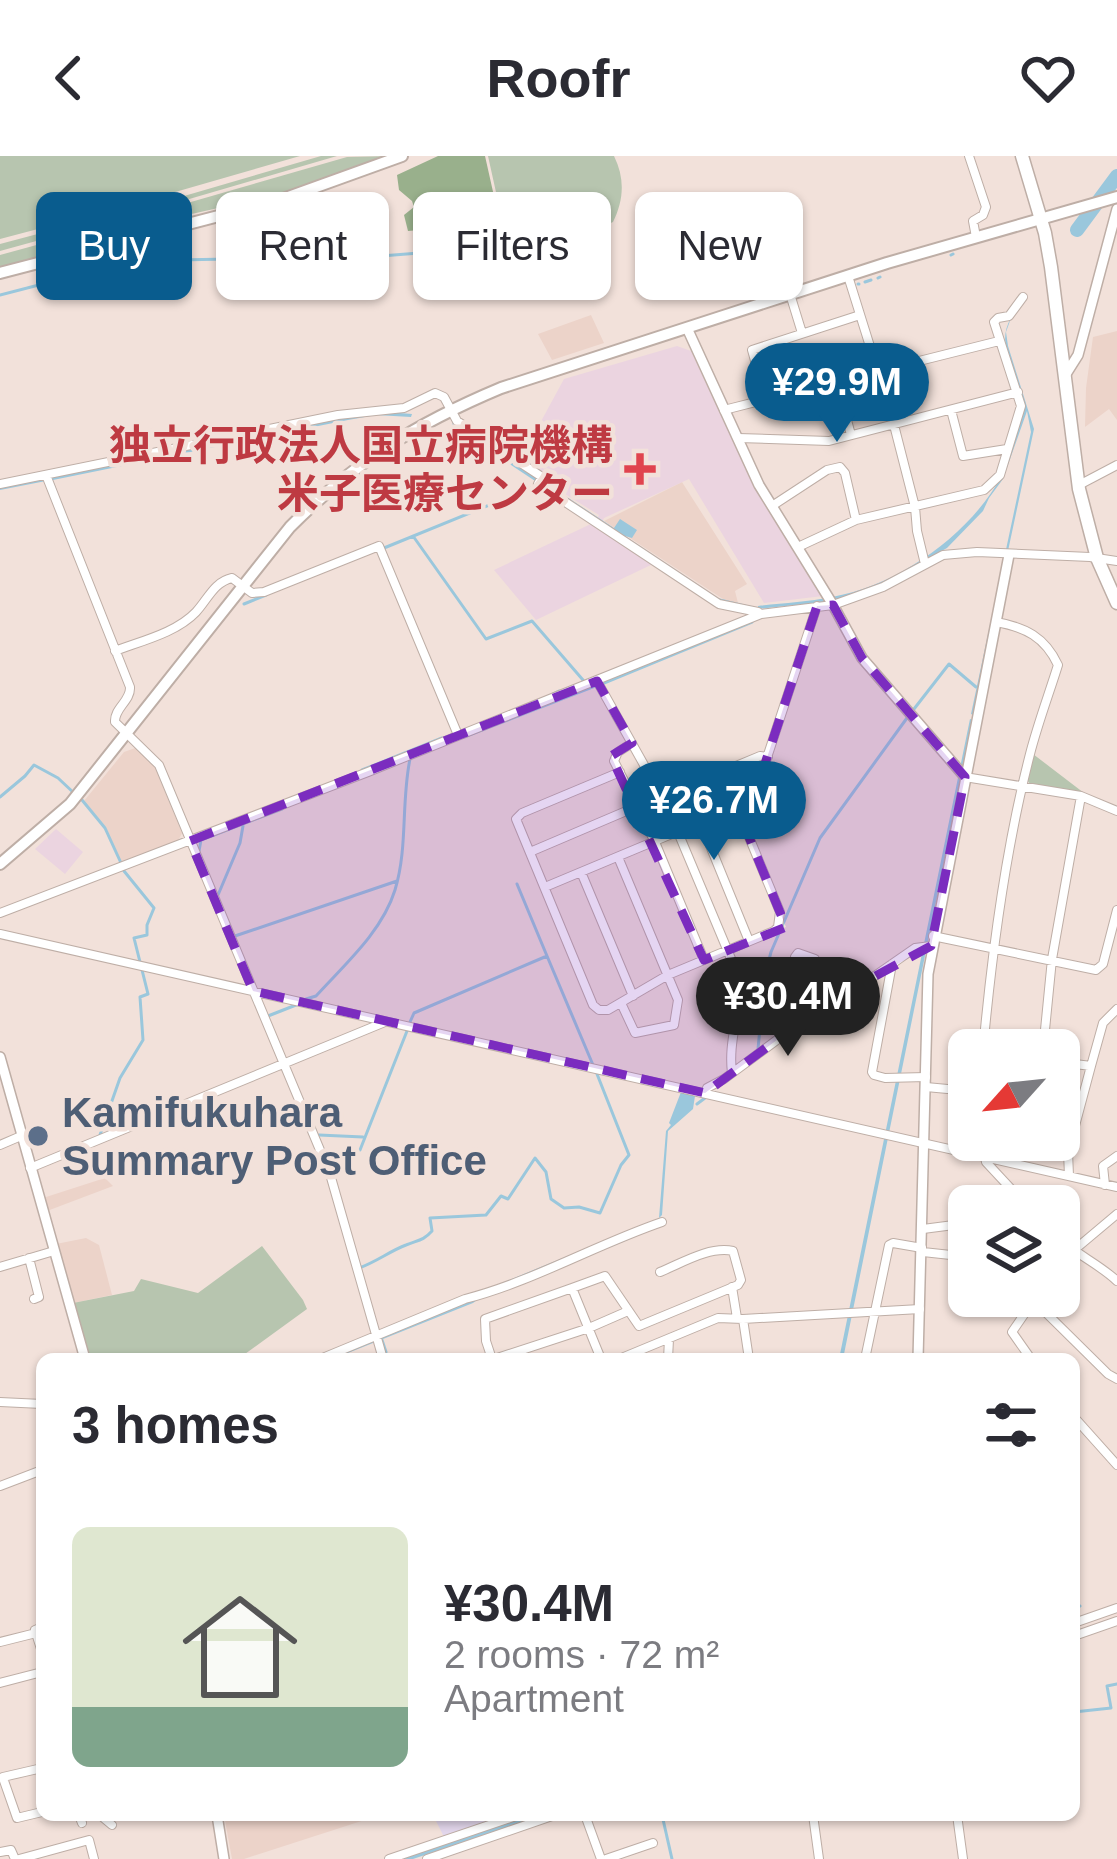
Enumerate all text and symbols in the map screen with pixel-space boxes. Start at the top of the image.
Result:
icon: back [36,45,102,111]
icon: heart [1015,45,1081,111]
text: Roofr [487,48,630,108]
chip: Buy [36,192,192,300]
chip: Rent [216,192,389,300]
chip: Filters [413,192,611,300]
chip: New [635,192,803,300]
pin: ¥29.9M [739,343,935,445]
text: ¥29.9M [772,360,902,403]
place label: 独立行政法人国立病院機構 米子医療センター [109,422,613,517]
marker: 独立行政法人国立病院機構 米子医療センター [624,453,656,485]
pin: ¥26.7M [616,761,812,863]
text: ¥26.7M [649,778,779,821]
pin: ¥30.4M [690,957,886,1059]
text: ¥30.4M [723,974,853,1017]
north arrow [948,1029,1080,1161]
map controls [948,1029,1080,1317]
place label: Kamifukuhara Summary Post Office [62,1089,487,1184]
marker: Kamifukuhara Summary Post Office [25,1123,51,1149]
button: layers [948,1185,1080,1317]
icon: filters [978,1392,1044,1458]
text: 3 homes [72,1397,279,1454]
icon: home [168,1575,312,1719]
text: ¥30.4M [444,1575,614,1632]
text: 2 rooms · 72 m² [444,1633,719,1676]
text: Apartment [444,1677,624,1720]

